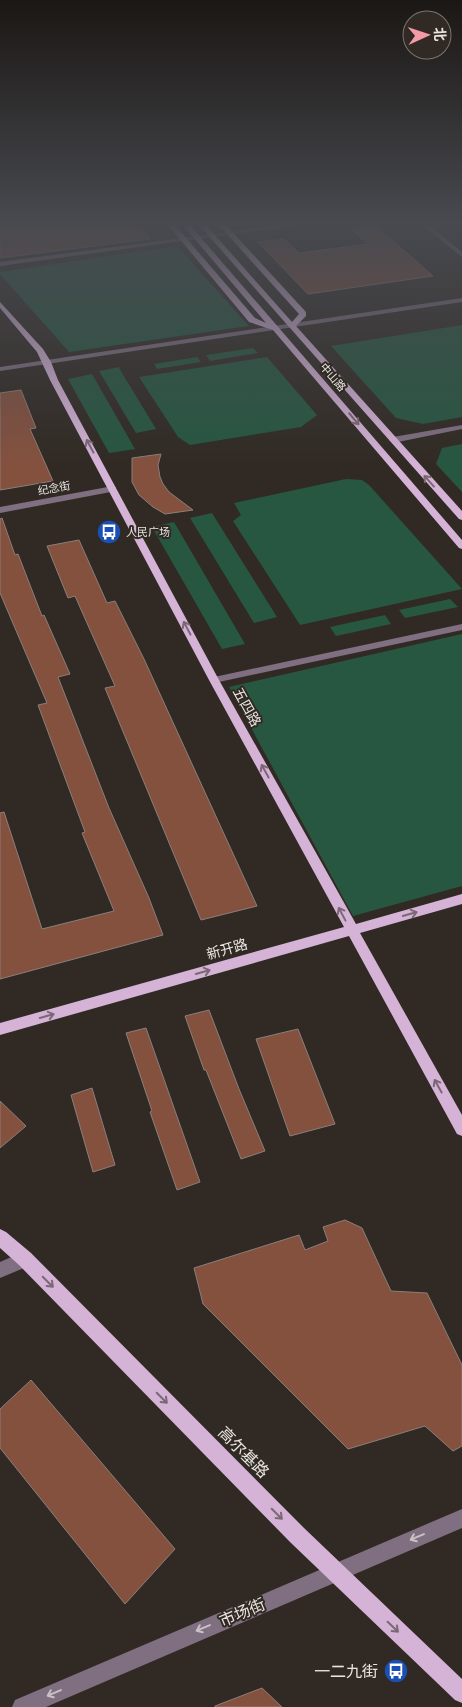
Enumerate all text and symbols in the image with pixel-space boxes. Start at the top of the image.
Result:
north arrow [402,10,452,60]
text: 北 [432,27,449,42]
street label: 中山路 [318,360,349,393]
one-way arrow [349,412,360,425]
one-way arrow [84,439,94,454]
one-way arrow [423,474,435,487]
street label: 纪念街 [37,478,71,497]
bus stop icon: 人民广场 [96,519,122,545]
place label: 人民广场 [126,525,170,538]
one-way arrow [182,621,191,636]
street label: 五四路 [230,684,265,729]
one-way arrow [260,764,269,779]
one-way arrow [337,906,347,921]
one-way arrow [402,908,418,918]
street label: 新开路 [204,935,249,962]
one-way arrow [195,967,211,977]
one-way arrow [39,1011,55,1020]
one-way arrow [433,1080,443,1094]
one-way arrow [42,1276,54,1289]
one-way arrow [156,1392,168,1404]
street label: 高尔基路 [215,1422,274,1481]
one-way arrow [270,1507,282,1519]
one-way arrow [410,1533,425,1543]
street label: 市场街 [216,1593,268,1630]
one-way arrow [387,1621,400,1633]
one-way arrow [196,1624,211,1634]
bus stop icon: 一二九街 [383,1658,409,1684]
place label: 一二九街 [314,1661,378,1680]
one-way arrow [47,1689,62,1699]

